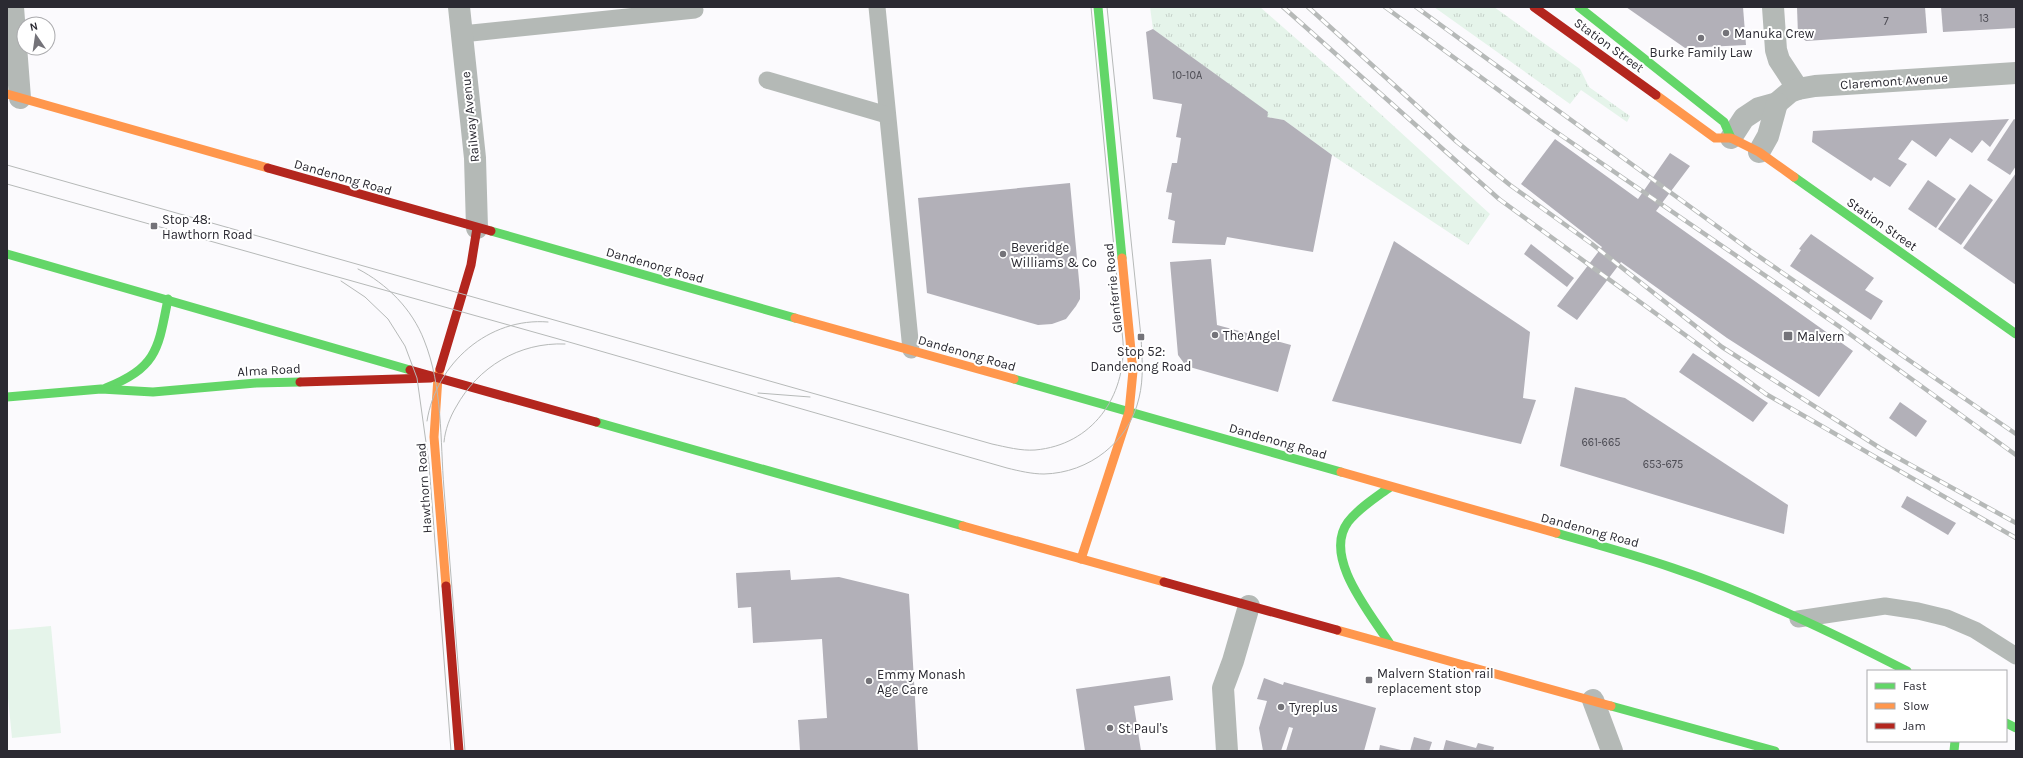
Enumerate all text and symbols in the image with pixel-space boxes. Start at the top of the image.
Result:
house number: 13 [1979,12,1989,25]
street label: Station Street [1571,15,1647,75]
house number: 7 [1883,15,1889,28]
north arrow [16,16,56,56]
text: N [29,20,39,34]
place label: Manuka Crew [1734,26,1815,41]
marker: Manuka Crew [1721,28,1731,38]
marker: Burke Family Law [1696,33,1706,43]
place label: Burke Family Law [1650,45,1753,60]
house number: 10-10A [1172,69,1203,82]
street label: Claremont Avenue [1840,70,1949,92]
street label: Railway Avenue [458,71,482,163]
street label: Dandenong Road [292,156,394,198]
street label: Station Street [1844,194,1920,254]
place label: Stop 48: Hawthorn Road [162,212,253,242]
marker: Stop 48: Hawthorn Road [149,221,159,231]
place label: Beveridge Williams & Co [1011,240,1097,270]
street label: Glenferrie Road [1101,242,1125,334]
street label: Dandenong Road [604,244,706,286]
marker: Beveridge Williams & Co [998,249,1008,259]
place label: The Angel [1223,328,1280,343]
place label: Malvern [1797,329,1845,344]
marker: The Angel [1210,330,1220,340]
marker: Malvern [1782,330,1794,342]
street label: Dandenong Road [916,332,1018,374]
marker: Stop 52: Dandenong Road [1136,332,1146,342]
place label: Stop 52: Dandenong Road [1090,344,1192,374]
street label: Alma Road [237,361,301,379]
street label: Dandenong Road [1227,420,1329,462]
house number: 661-665 [1582,436,1620,449]
street label: Hawthorn Road [413,442,435,534]
house number: 653-675 [1643,458,1683,471]
street label: Dandenong Road [1539,510,1641,550]
place label: Malvern Station rail replacement stop [1377,666,1494,696]
place label: Emmy Monash Age Care [877,667,966,697]
legend [1867,670,2007,742]
marker: Malvern Station rail replacement stop [1364,675,1374,685]
marker: Emmy Monash Age Care [864,676,874,686]
text: Fast [1903,679,1927,693]
text: Slow [1903,699,1929,713]
place label: Tyreplus [1289,700,1338,715]
marker: Tyreplus [1276,702,1286,712]
text: Jam [1903,719,1926,733]
place label: St Paul's [1118,721,1168,736]
marker: St Paul's [1105,723,1115,733]

